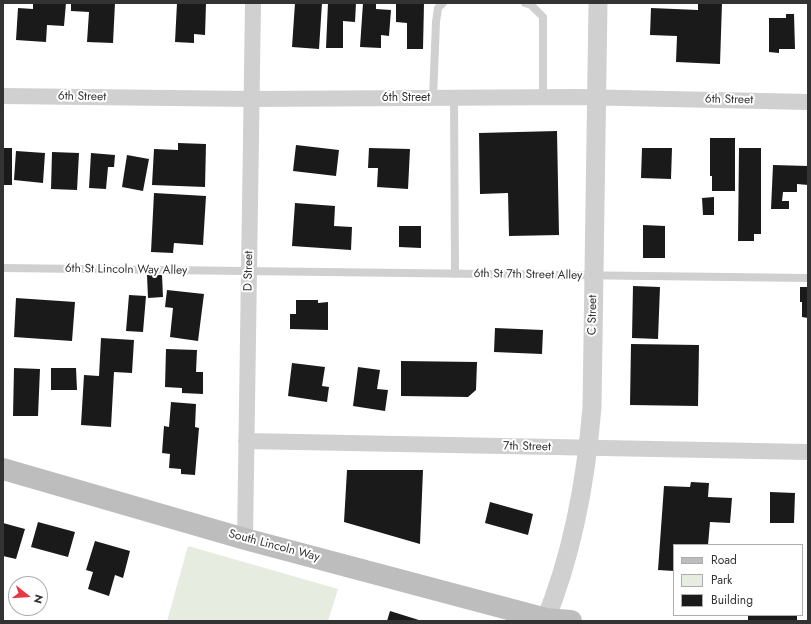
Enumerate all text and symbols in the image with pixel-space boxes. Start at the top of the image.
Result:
street label: 6th Street [58,89,106,105]
street label: 6th Street [382,91,430,105]
street label: 6th Street [705,92,753,108]
street label: D Street [241,251,257,291]
street label: 6th St Lincoln Way Alley [65,262,187,278]
street label: 6th St 7th Street Alley [473,267,583,283]
street label: C Street [585,295,601,335]
street label: 7th Street [503,439,551,455]
street label: South Lincoln Way [227,527,321,565]
legend [673,544,803,616]
text: Road [711,551,737,569]
text: Park [711,571,732,589]
north arrow [8,576,48,616]
text: Building [711,591,753,609]
text: N [30,593,47,606]

